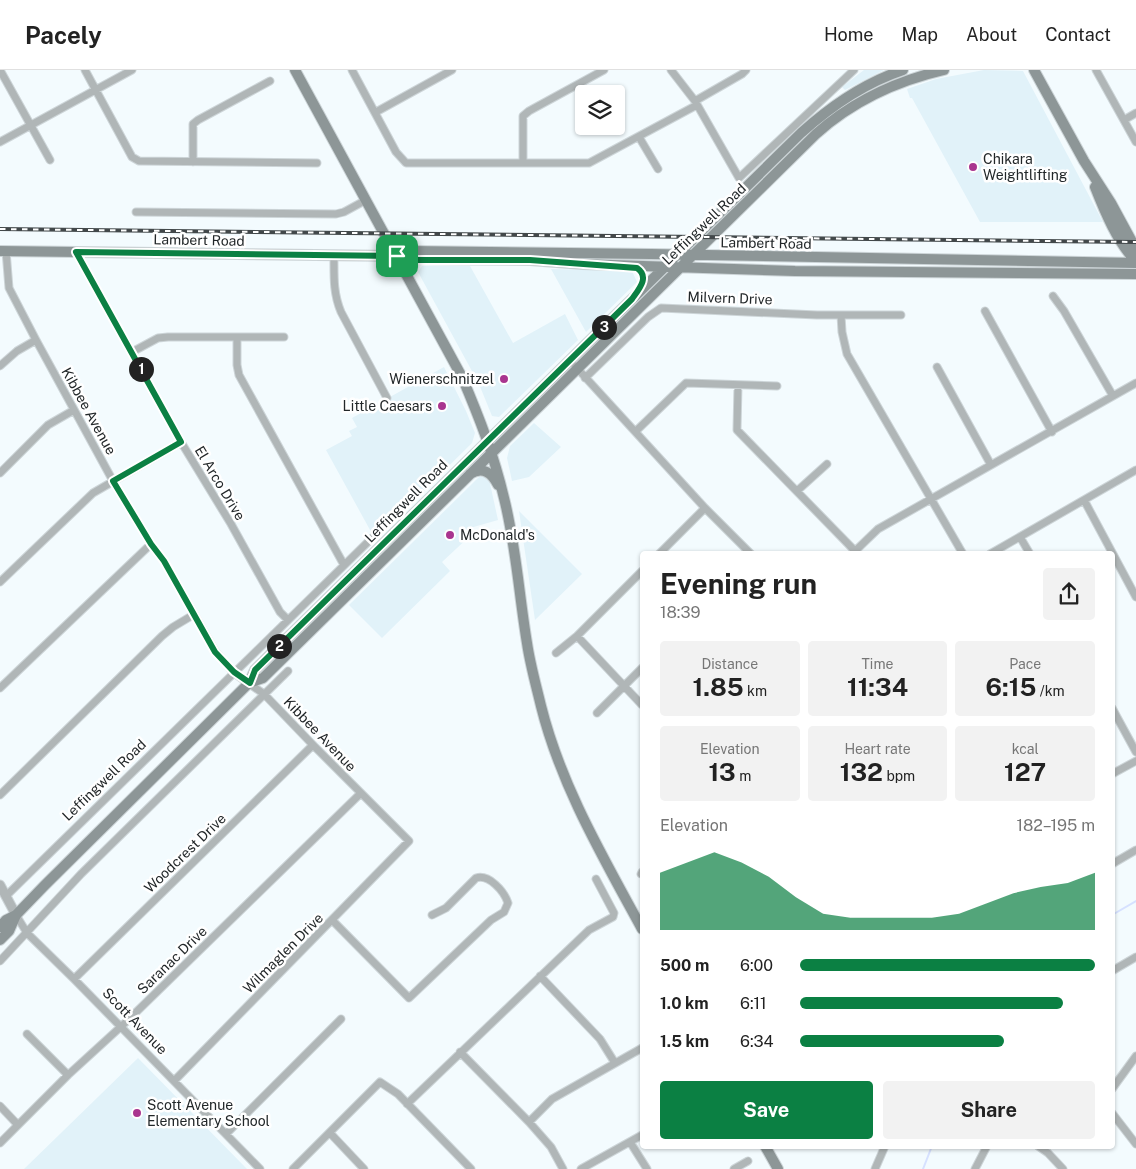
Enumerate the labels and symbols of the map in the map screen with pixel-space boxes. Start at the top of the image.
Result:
place label: Chikara Weightlifting [983,151,1068,183]
marker: Chikara Weightlifting [967,161,979,173]
street label: Leffingwell Road [659,180,749,268]
street label: Lambert Road [153,231,245,249]
street label: Lambert Road [720,234,812,252]
pin [376,235,418,277]
street label: Milvern Drive [687,289,773,307]
pin: 3 [592,314,616,340]
pin: 1 [128,356,154,382]
street label: Kibbee Avenue [58,365,120,457]
place label: Wienerschnitzel [389,371,494,387]
marker: Wienerschnitzel [498,373,510,385]
place label: Little Caesars [343,398,432,414]
marker: Little Caesars [436,400,448,412]
street label: El Arco Drive [192,443,248,523]
street label: Leffingwell Road [361,456,451,546]
place label: McDonald's [460,527,535,543]
marker: McDonald's [444,529,456,541]
pin: 2 [266,634,292,658]
street label: Kibbee Avenue [281,694,360,775]
street label: Leffingwell Road [59,736,149,824]
street label: Woodcrest Drive [141,810,229,896]
street label: Wilmaglen Drive [240,910,326,996]
street label: Saranac Drive [134,923,210,997]
street label: Scott Avenue [99,984,171,1058]
place label: Scott Avenue Elementary School [147,1097,270,1129]
marker: Scott Avenue Elementary School [131,1107,143,1119]

